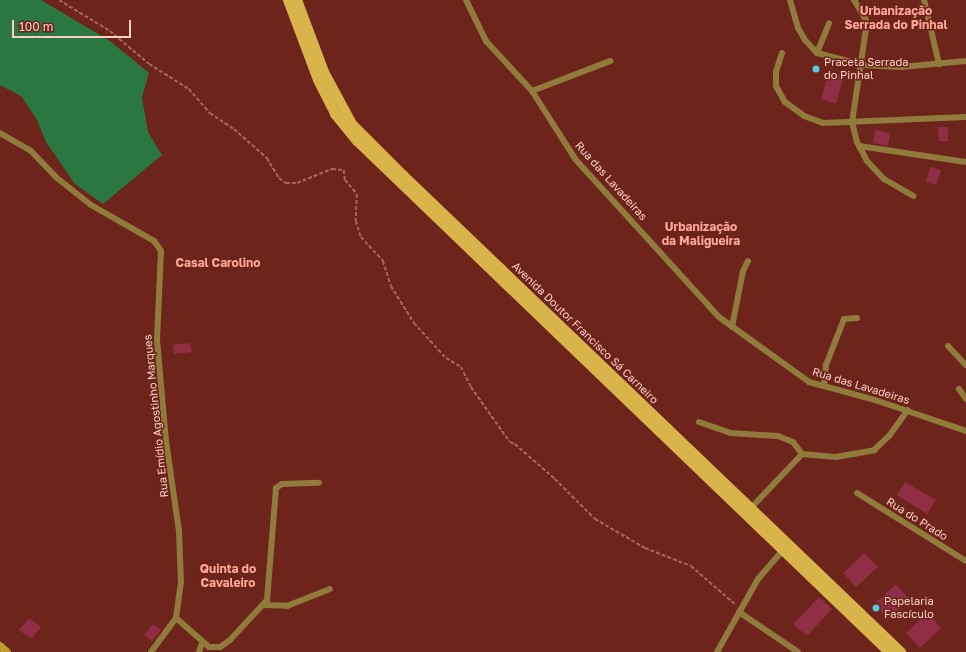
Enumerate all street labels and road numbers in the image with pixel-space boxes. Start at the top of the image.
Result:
street label: Rua das Lavadeiras [572,139,650,223]
street label: Avenida Doutor Francisco Sá Carneiro [509,259,661,407]
street label: Rua Emídio Agostinho Marques [141,334,171,498]
street label: Rua das Lavadeiras [811,365,911,407]
street label: Rua do Prado [884,495,950,543]

